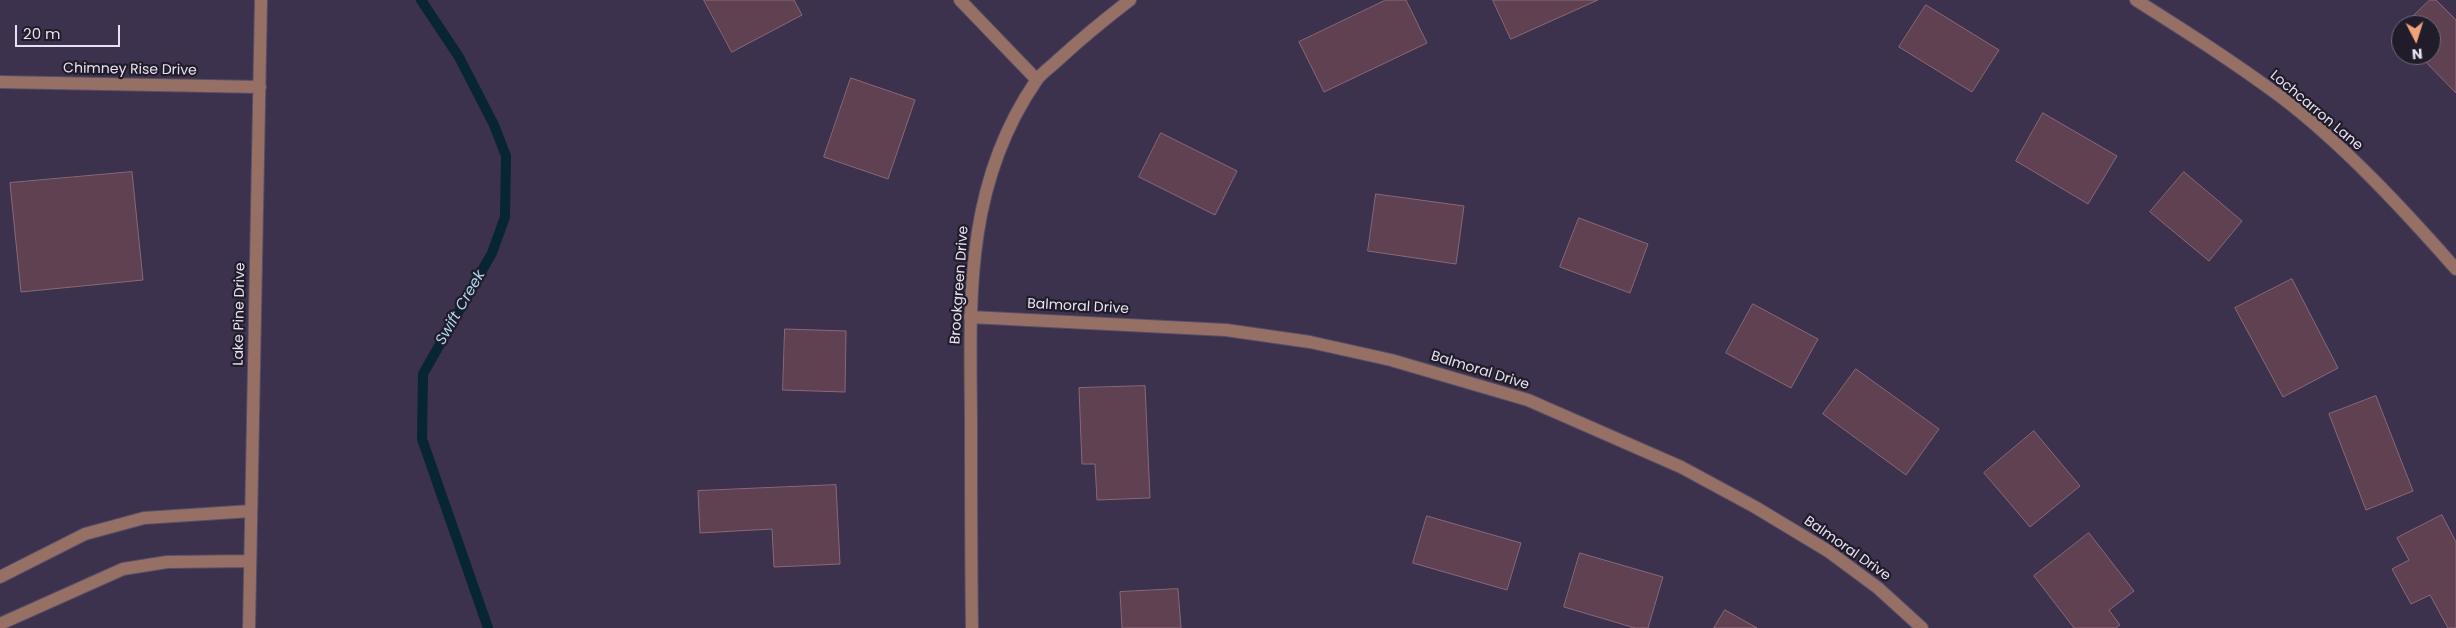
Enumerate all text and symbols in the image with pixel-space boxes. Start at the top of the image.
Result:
scale bar [18,15,122,47]
north arrow [2391,15,2441,65]
text: 20 m [23,23,61,44]
text: N [2411,44,2423,64]
street label: Chimney Rise Drive [63,60,197,80]
street label: Lochcarron Lane [2266,67,2366,155]
street label: Brookgreen Drive [947,225,973,345]
street label: Lake Pine Drive [231,262,249,366]
water label: Swift Creek [432,268,490,348]
street label: Balmoral Drive [1027,296,1129,318]
street label: Balmoral Drive [1429,348,1531,394]
street label: Balmoral Drive [1800,513,1894,585]

